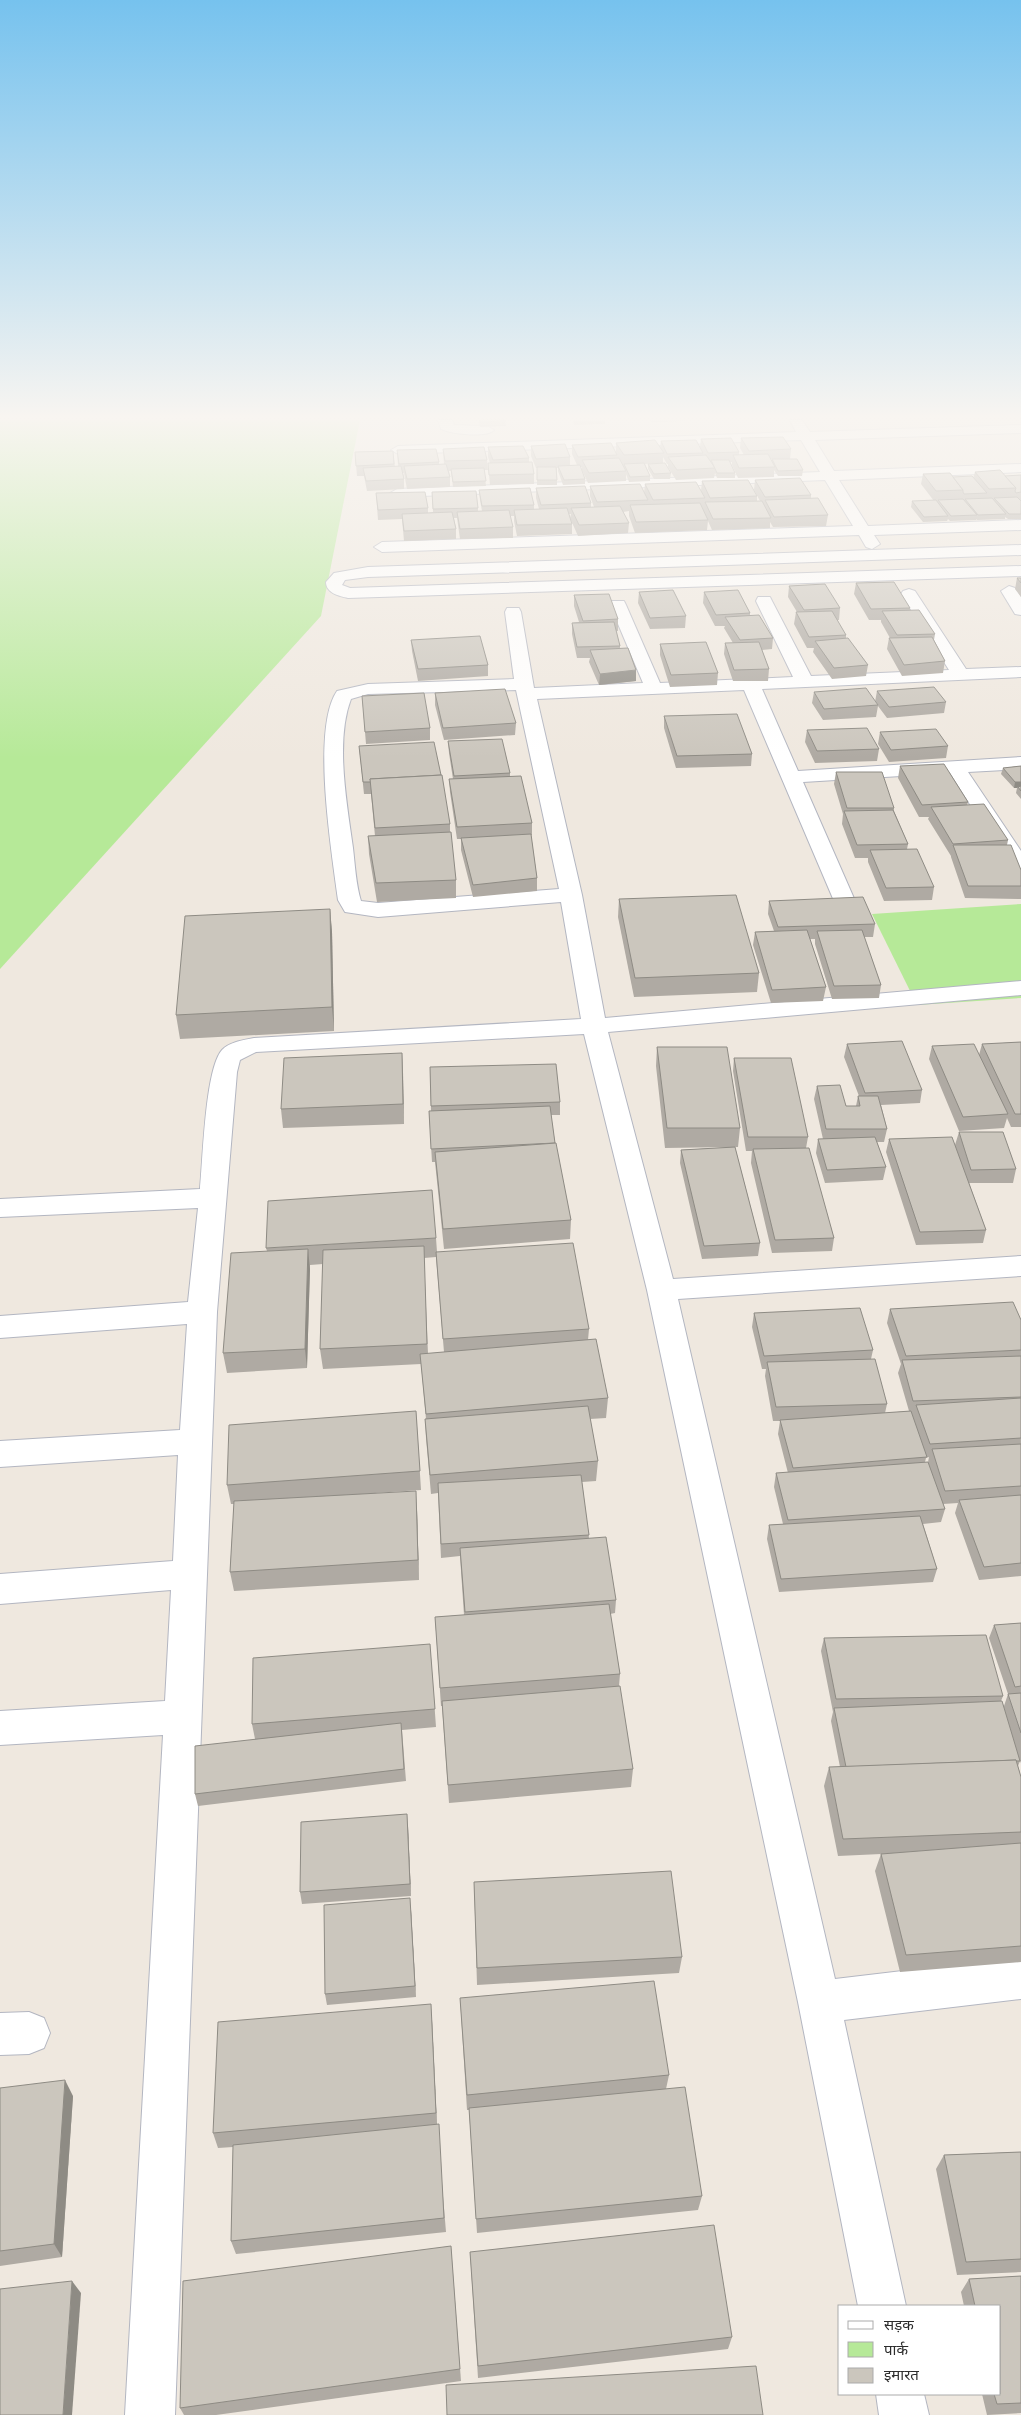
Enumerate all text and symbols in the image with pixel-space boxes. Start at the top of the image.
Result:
legend [838,2305,1001,2395]
text: सड़क [884,2314,914,2334]
text: पार्क [884,2339,908,2359]
text: इमारत [884,2364,919,2384]

